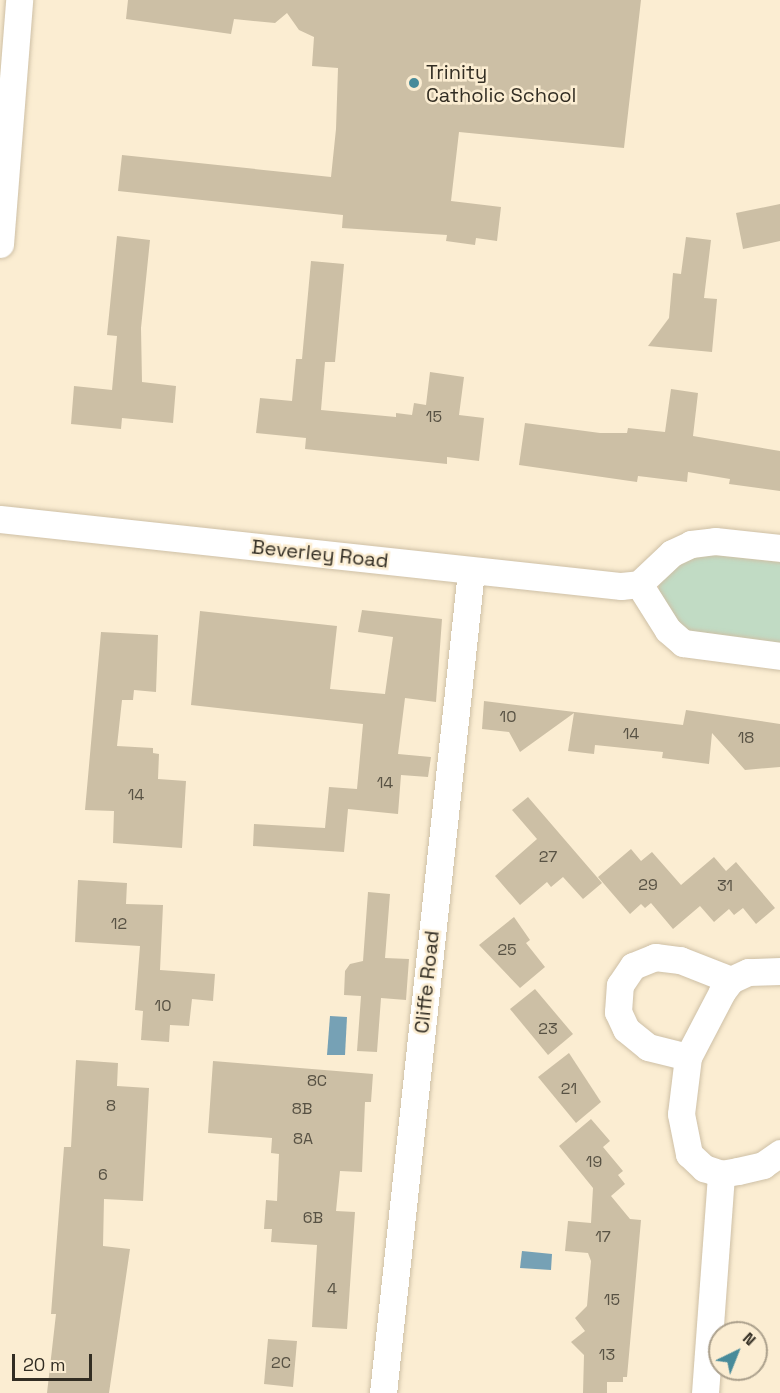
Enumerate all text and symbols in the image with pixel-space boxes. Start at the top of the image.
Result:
place label: Trinity Catholic School [426,60,577,107]
marker: Trinity Catholic School [407,76,421,90]
house number: 15 [426,407,442,427]
street label: Beverley Road [250,535,390,573]
house number: 10 [500,707,516,727]
house number: 14 [623,724,639,744]
house number: 18 [738,728,754,748]
house number: 14 [377,773,393,793]
house number: 14 [128,785,144,805]
house number: 27 [539,847,557,867]
house number: 29 [638,875,658,895]
house number: 31 [717,876,733,896]
house number: 12 [111,914,127,934]
street label: Cliffe Road [410,929,444,1035]
house number: 25 [497,940,517,960]
house number: 10 [155,996,171,1016]
house number: 23 [538,1019,558,1039]
house number: 8C [307,1071,327,1091]
house number: 21 [561,1079,577,1099]
house number: 8 [106,1096,116,1116]
house number: 8B [292,1099,312,1119]
house number: 8A [293,1129,313,1149]
house number: 19 [586,1152,602,1172]
house number: 6 [98,1165,108,1185]
house number: 6B [303,1208,323,1228]
house number: 17 [595,1227,611,1247]
house number: 4 [327,1279,337,1299]
house number: 15 [604,1290,620,1310]
north arrow [708,1321,768,1381]
text: N [738,1328,760,1350]
scale bar [15,1342,94,1380]
house number: 13 [599,1345,615,1365]
text: 20 m [23,1353,66,1376]
house number: 2C [271,1353,291,1373]

